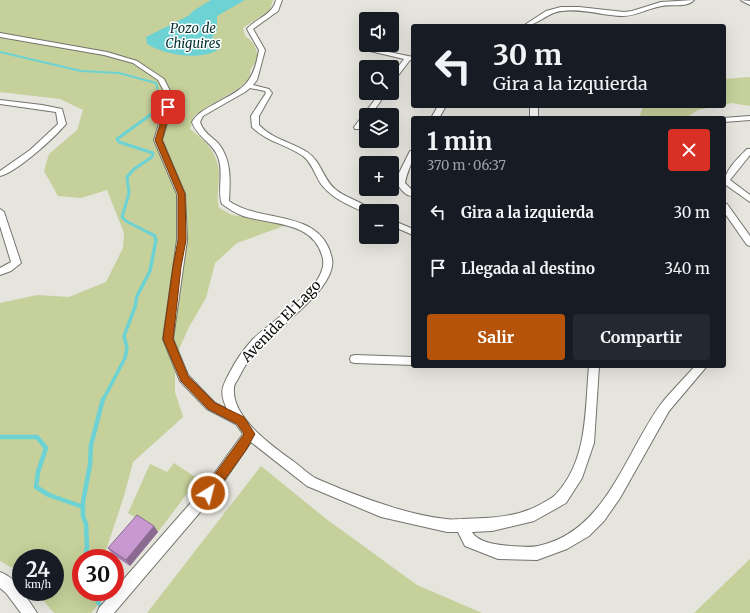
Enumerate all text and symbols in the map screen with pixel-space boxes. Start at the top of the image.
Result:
map controls [359,12,399,244]
button: sound [359,12,399,52]
water label: Pozo de Chiguires [165,20,221,52]
text: 30 m [493,37,562,73]
icon: left [427,40,479,92]
button: search [359,60,399,100]
text: Gira a la izquierda [493,72,648,95]
pin [151,90,185,124]
icon: arrive [157,96,179,118]
button: layers [359,108,399,148]
text: 1 min [427,126,492,157]
button: close [668,129,710,171]
button: + [359,156,399,196]
text: 370 m · 06:37 [427,157,506,174]
icon: left [427,201,449,223]
text: Gira a la izquierda [461,203,594,222]
text: 30 m [673,203,710,222]
button: − [359,204,399,244]
icon: arrive [427,257,449,279]
text: Llegada al destino [461,259,595,278]
text: 340 m [664,259,710,278]
street label: Avenida El Lago [237,276,325,366]
button: Salir [427,314,565,360]
button: Compartir [573,314,710,360]
position arrow [187,472,229,514]
speed limit sign: 30 [72,549,124,601]
text: 24 [26,557,50,582]
text: km/h [25,578,51,591]

